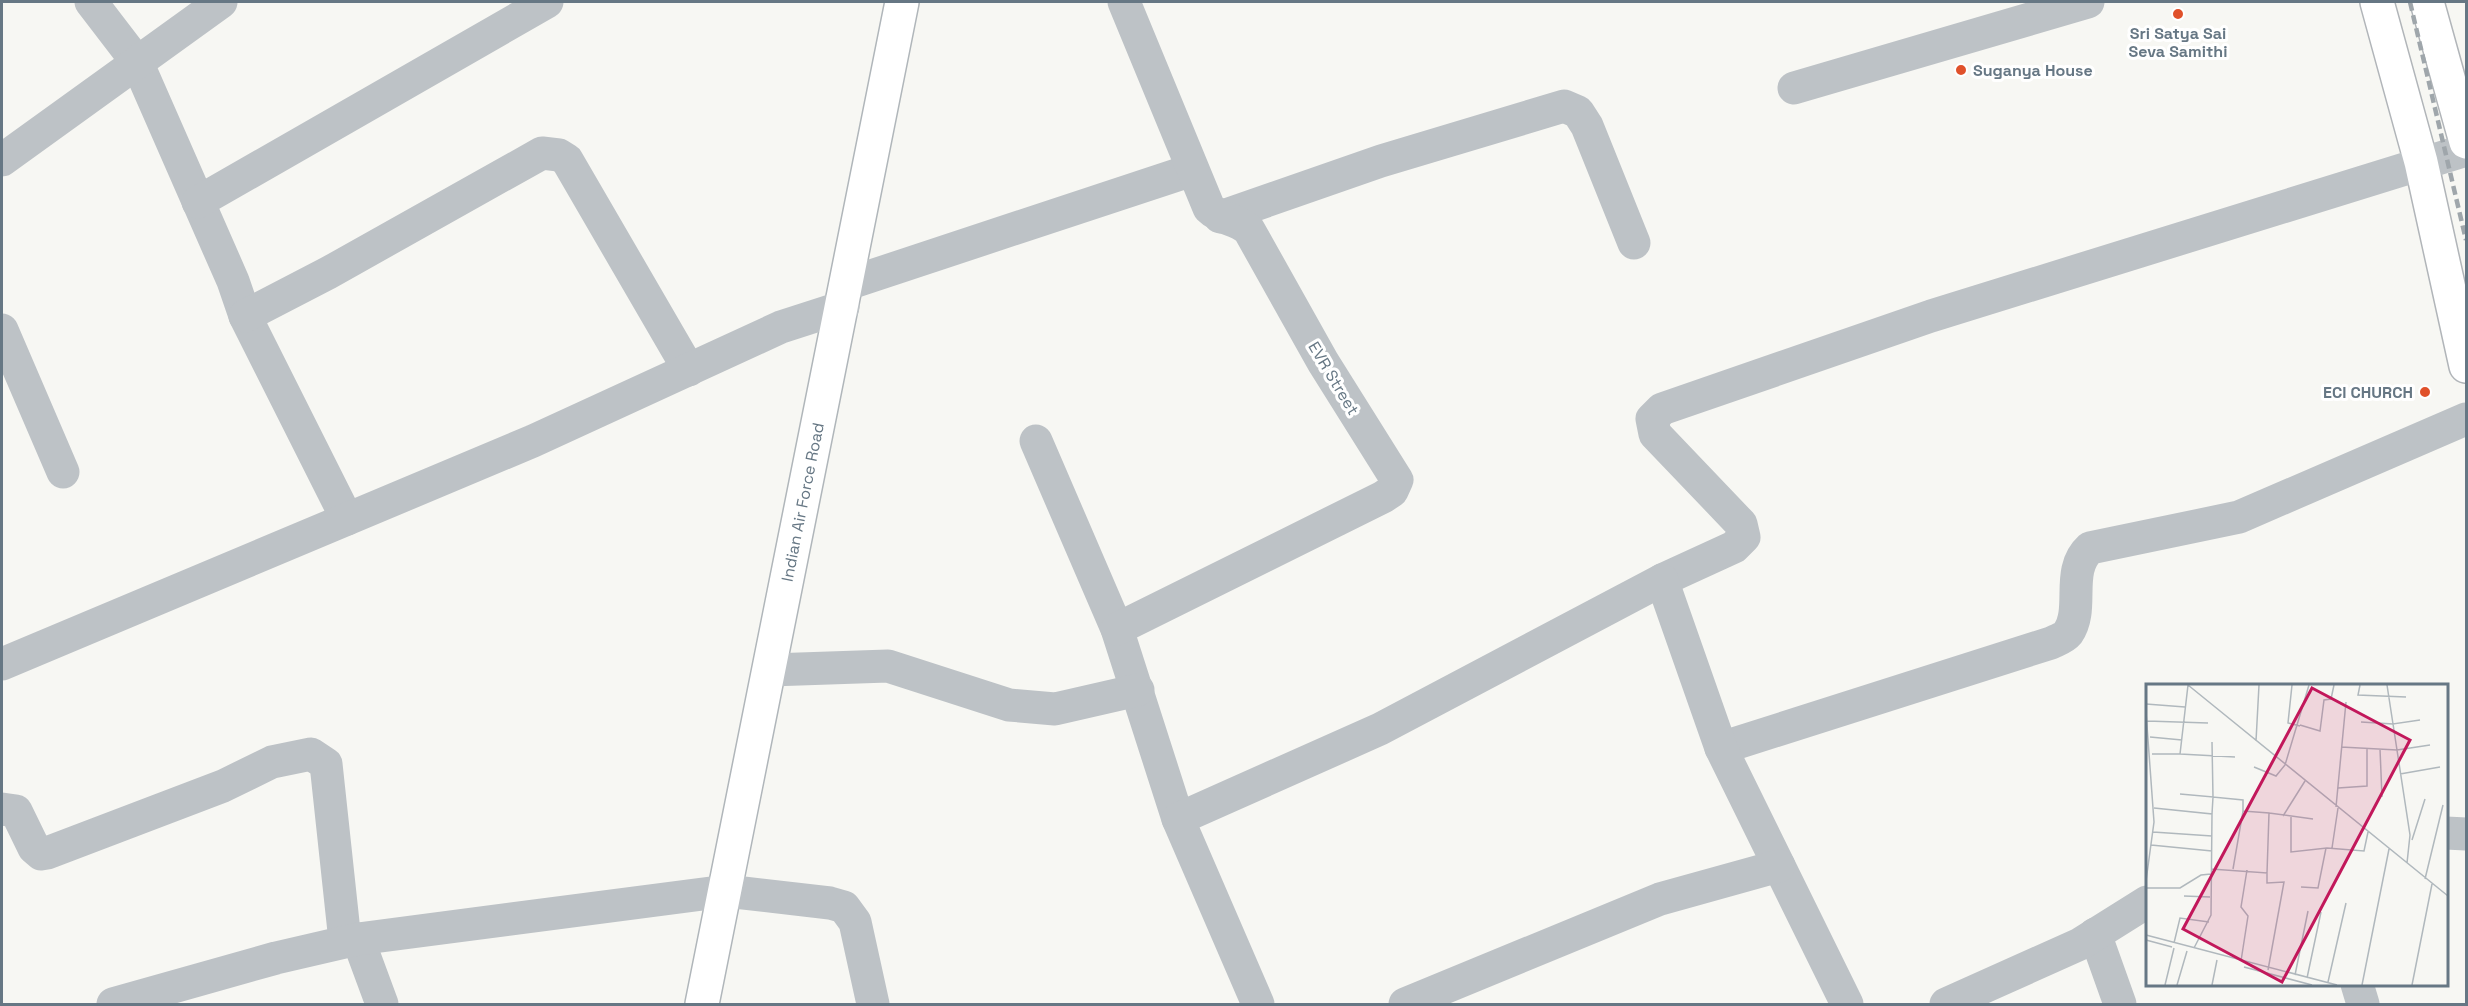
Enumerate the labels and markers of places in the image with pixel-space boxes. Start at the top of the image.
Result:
marker: Sri Satya Sai Seva Samithi [2171,7,2185,21]
place label: Sri Satya Sai Seva Samithi [2129,23,2227,62]
place label: Suganya House [1973,60,2093,81]
marker: Suganya House [1954,63,1968,77]
place label: ECI CHURCH [2323,382,2413,403]
marker: ECI CHURCH [2418,385,2432,399]

